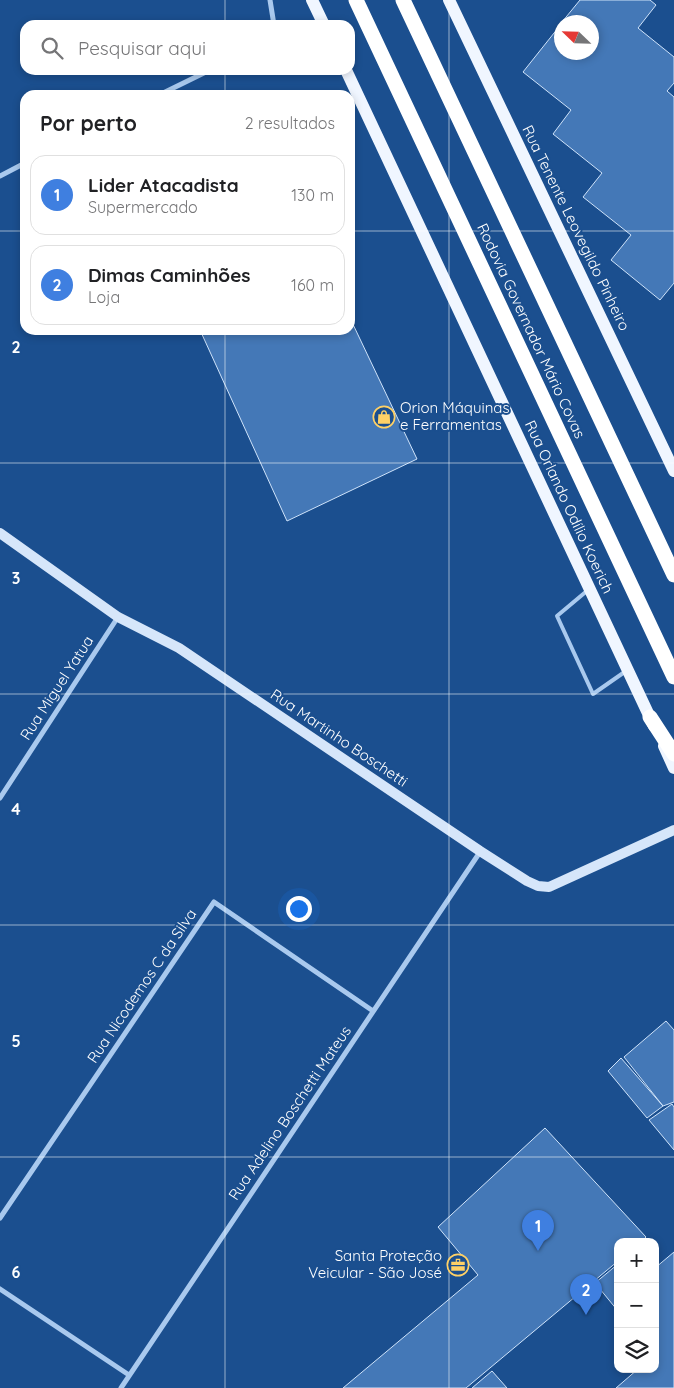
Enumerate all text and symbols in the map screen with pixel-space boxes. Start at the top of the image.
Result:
north arrow [554,15,599,60]
search box [20,20,355,75]
icon: search [38,34,66,62]
text: Pesquisar aqui [78,36,206,60]
text: Por perto [40,110,137,136]
text: 2 resultados [245,113,335,133]
street label: Rua Tenente Leovegildo Pinheiro [518,122,635,334]
text: Lider Atacadista [88,173,239,197]
text: 1 [54,185,60,205]
text: 130 m [291,185,334,205]
text: Supermercado [88,197,198,217]
street label: Rodovia Governador Mário Covas [473,220,590,441]
text: Dimas Caminhões [88,263,251,287]
text: 2 [52,275,62,295]
text: 160 m [291,275,334,295]
text: Loja [88,287,120,307]
text: 2 [11,337,21,357]
place label: Orion Máquinas e Ferramentas [400,398,509,434]
shop icon: Orion Máquinas e Ferramentas [372,405,396,429]
street label: Rua Orlando Odílio Koerich [521,417,618,596]
text: 3 [12,568,20,588]
street label: Rua Miguel Yatua [16,632,97,744]
street label: Rua Martinho Boschetti [267,685,412,791]
text: 4 [11,799,21,819]
your location [286,896,312,922]
street label: Rua Nicodemos C da Silva [83,905,200,1066]
street label: Rua Adelino Boschetti Mateus [224,1022,355,1203]
text: 5 [11,1031,21,1051]
pin: 1 [522,1210,554,1251]
map controls [614,1238,659,1373]
button: + [614,1238,659,1283]
place label: Santa Proteção Veicular - São José [308,1246,442,1282]
office icon: Santa Proteção Veicular - São José [446,1253,470,1277]
text: 6 [12,1262,21,1282]
pin: 2 [570,1274,602,1315]
button: − [614,1283,659,1328]
button: layers [614,1328,659,1373]

